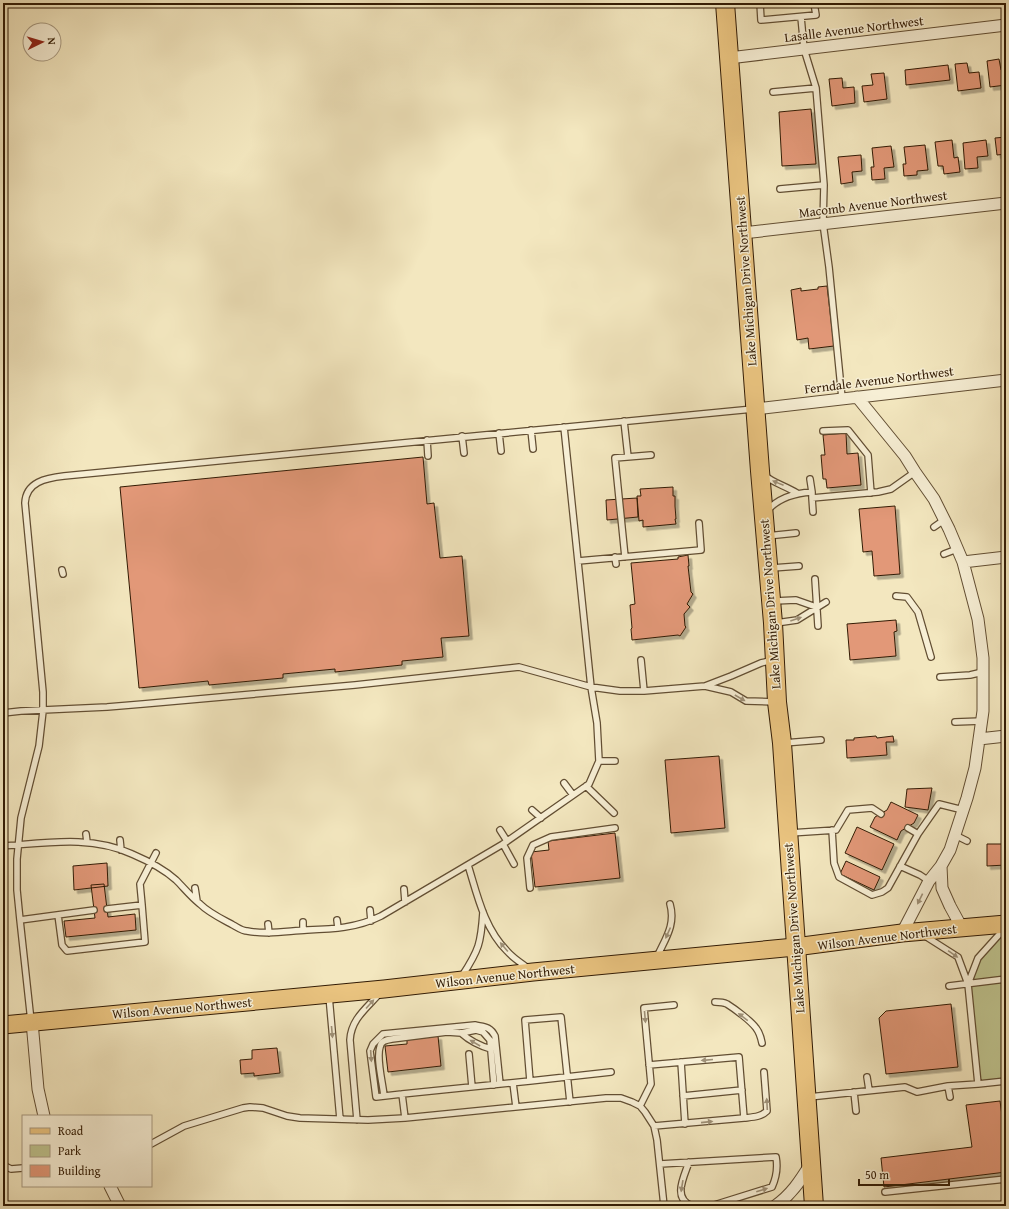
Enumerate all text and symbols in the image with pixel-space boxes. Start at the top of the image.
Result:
street label: Lasalle Avenue Northwest [783,11,925,47]
north arrow [22,22,62,62]
text: N [44,37,60,46]
street label: Macomb Avenue Northwest [798,185,949,223]
street label: Lake Michigan Drive Northwest [731,195,761,367]
street label: Ferndale Avenue Northwest [803,361,955,399]
one-way arrow [772,480,783,486]
street label: Lake Michigan Drive Northwest [755,518,785,690]
one-way arrow [790,616,802,622]
one-way arrow [734,694,746,701]
street label: Lake Michigan Drive Northwest [779,842,809,1014]
one-way arrow [917,893,923,905]
street label: Wilson Avenue Northwest [816,919,958,955]
one-way arrow [665,928,671,939]
one-way arrow [499,942,508,953]
one-way arrow [947,950,958,958]
street label: Wilson Avenue Northwest [434,959,576,993]
street label: Wilson Avenue Northwest [111,992,253,1024]
one-way arrow [365,999,375,1009]
one-way arrow [642,1011,649,1023]
one-way arrow [738,1012,749,1021]
one-way arrow [329,1026,335,1038]
one-way arrow [469,1040,481,1046]
one-way arrow [368,1050,375,1062]
one-way arrow [701,1056,713,1063]
one-way arrow [763,1098,770,1110]
legend [22,1115,152,1187]
one-way arrow [701,1118,713,1125]
text: Road [58,1122,84,1139]
text: Park [58,1142,82,1159]
scale bar [859,1161,949,1187]
text: Building [58,1162,101,1179]
text: 50 m [865,1166,889,1183]
one-way arrow [679,1180,685,1193]
one-way arrow [756,1187,768,1193]

